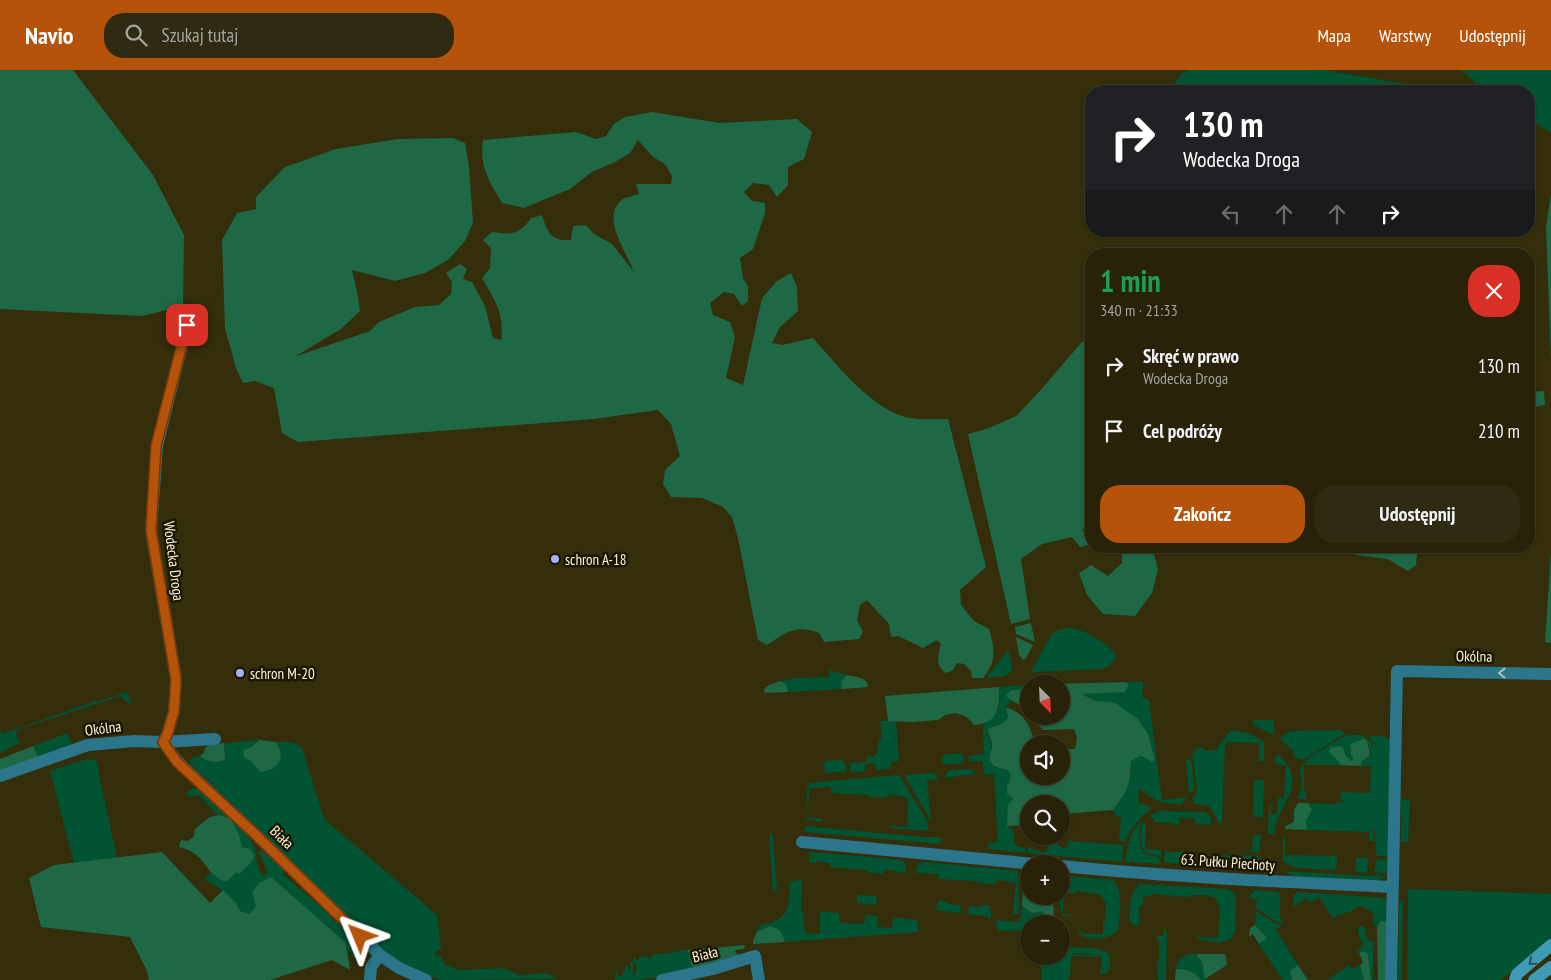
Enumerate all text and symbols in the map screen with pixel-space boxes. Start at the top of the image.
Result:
search box [104,13,454,58]
text: Navio [25,20,74,51]
icon: search [122,21,150,49]
text: Szukaj tutaj [162,23,238,47]
text: Mapa [1317,24,1351,47]
text: Warstwy [1379,24,1431,47]
text: Udostępnij [1459,24,1526,47]
text: 130 m [1183,101,1264,147]
icon: right [1100,105,1165,170]
text: Wodecka Droga [1183,145,1300,173]
icon: left [1217,200,1245,228]
icon: ahead [1270,200,1298,228]
icon: ahead [1323,200,1351,228]
icon: right [1376,200,1404,228]
text: 1 min [1100,261,1161,300]
button: close [1468,265,1520,317]
text: 340 m · 21:33 [1100,300,1178,320]
pin [166,304,208,346]
icon: arrive [173,311,201,339]
text: Skręć w prawo [1143,344,1239,368]
icon: right [1100,352,1128,380]
text: 130 m [1478,354,1520,378]
text: Wodecka Droga [1143,368,1228,388]
icon: arrive [1100,417,1128,445]
text: Cel podróży [1143,419,1222,443]
text: 210 m [1478,419,1520,443]
button: Zakończ [1100,485,1305,543]
button: Udostępnij [1315,485,1520,543]
street label: Wodecka Droga [160,520,188,602]
place label: schron A-18 [565,550,626,569]
marker: schron A-18 [549,553,561,565]
street label: Okólna [1456,646,1492,666]
place label: schron M-20 [250,664,315,683]
marker: schron M-20 [234,667,246,679]
one-way arrow [1498,668,1506,678]
north arrow [1020,675,1070,725]
map controls [1020,675,1070,965]
street label: Okólna [84,716,122,740]
button: sound [1020,735,1070,785]
button: search [1020,795,1070,845]
street label: Biała [266,821,298,853]
street label: 63. Pułku Piechoty [1180,849,1276,875]
button: + [1020,855,1070,905]
position arrow [333,909,385,961]
button: − [1020,915,1070,965]
street label: Biała [690,942,720,966]
one-way arrow [1528,956,1537,965]

